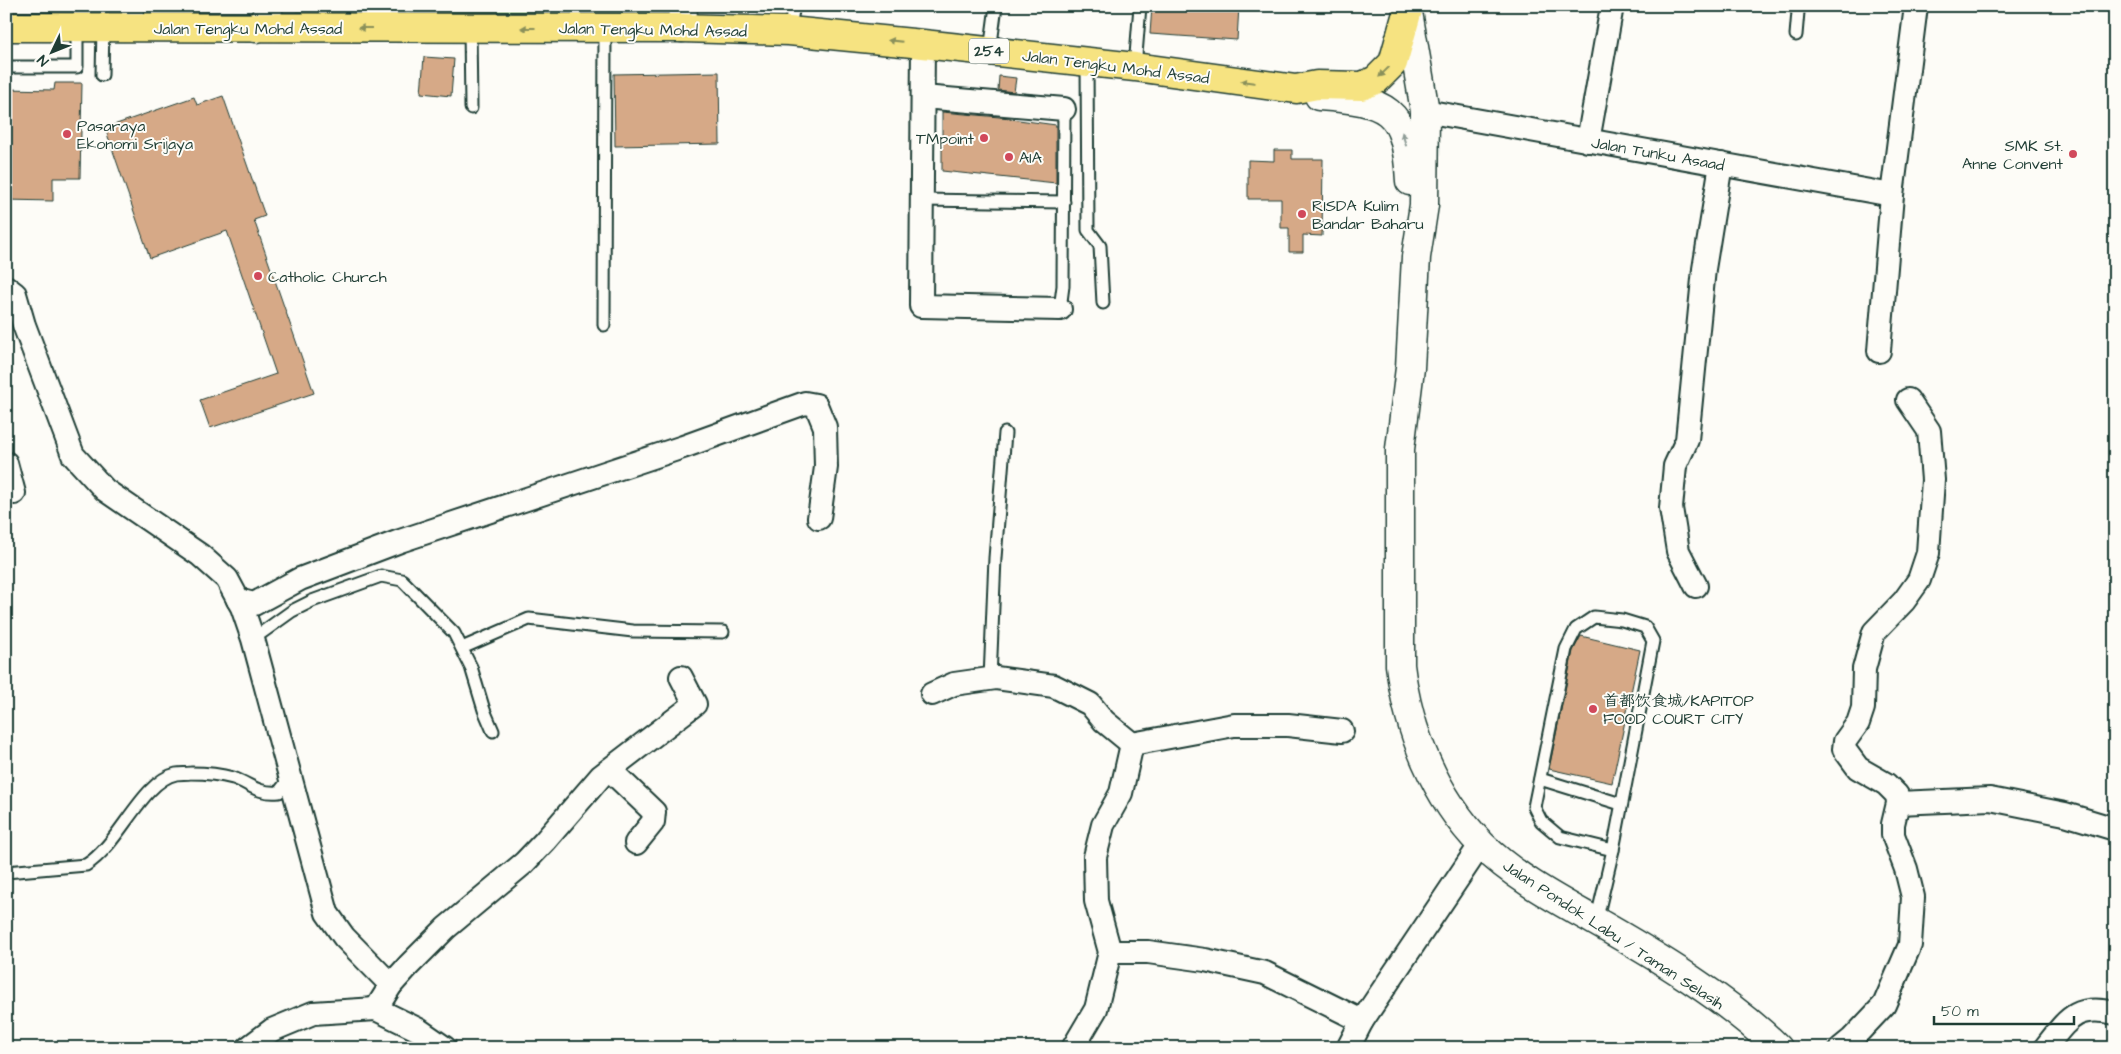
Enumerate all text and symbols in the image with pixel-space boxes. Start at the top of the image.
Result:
street label: Jalan Tengku Mohd Assad [559,17,747,44]
street label: Jalan Tengku Mohd Assad [154,18,342,41]
one-way arrow [357,24,373,32]
one-way arrow [520,24,536,32]
north arrow [28,28,78,78]
one-way arrow [887,37,903,45]
road number: 254 [969,38,1009,64]
street label: Jalan Tengku Mohd Assad [1021,45,1211,90]
text: N [33,50,54,70]
one-way arrow [1379,66,1391,78]
one-way arrow [1239,78,1255,86]
place label: Pasaraya Ekonomi Srijaya [77,115,193,156]
marker: Pasaraya Ekonomi Srijaya [61,128,73,140]
place label: TMpoint [916,128,975,150]
street label: Jalan Tunku Asaad [1589,131,1726,177]
marker: TMpoint [978,132,990,144]
one-way arrow [1399,132,1407,147]
place label: SMK St. Anne Convent [1962,135,2064,175]
place label: AIA [1019,147,1042,169]
marker: SMK St. Anne Convent [2067,148,2079,160]
marker: AIA [1003,151,1015,163]
place label: RISDA Kulim Bandar Baharu [1312,195,1424,235]
marker: RISDA Kulim Bandar Baharu [1296,208,1308,220]
place label: Catholic Church [268,266,387,288]
marker: Catholic Church [252,270,264,282]
place label: 首都饮食城/KAPITOP FOOD COURT CITY [1603,690,1754,730]
marker: 首都饮食城/KAPITOP FOOD COURT CITY [1587,703,1599,715]
street label: Jalan Pondok Labu / Taman Selasih [1499,855,1728,1015]
scale bar [1934,994,2074,1026]
text: 50 m [1941,1001,1979,1022]

